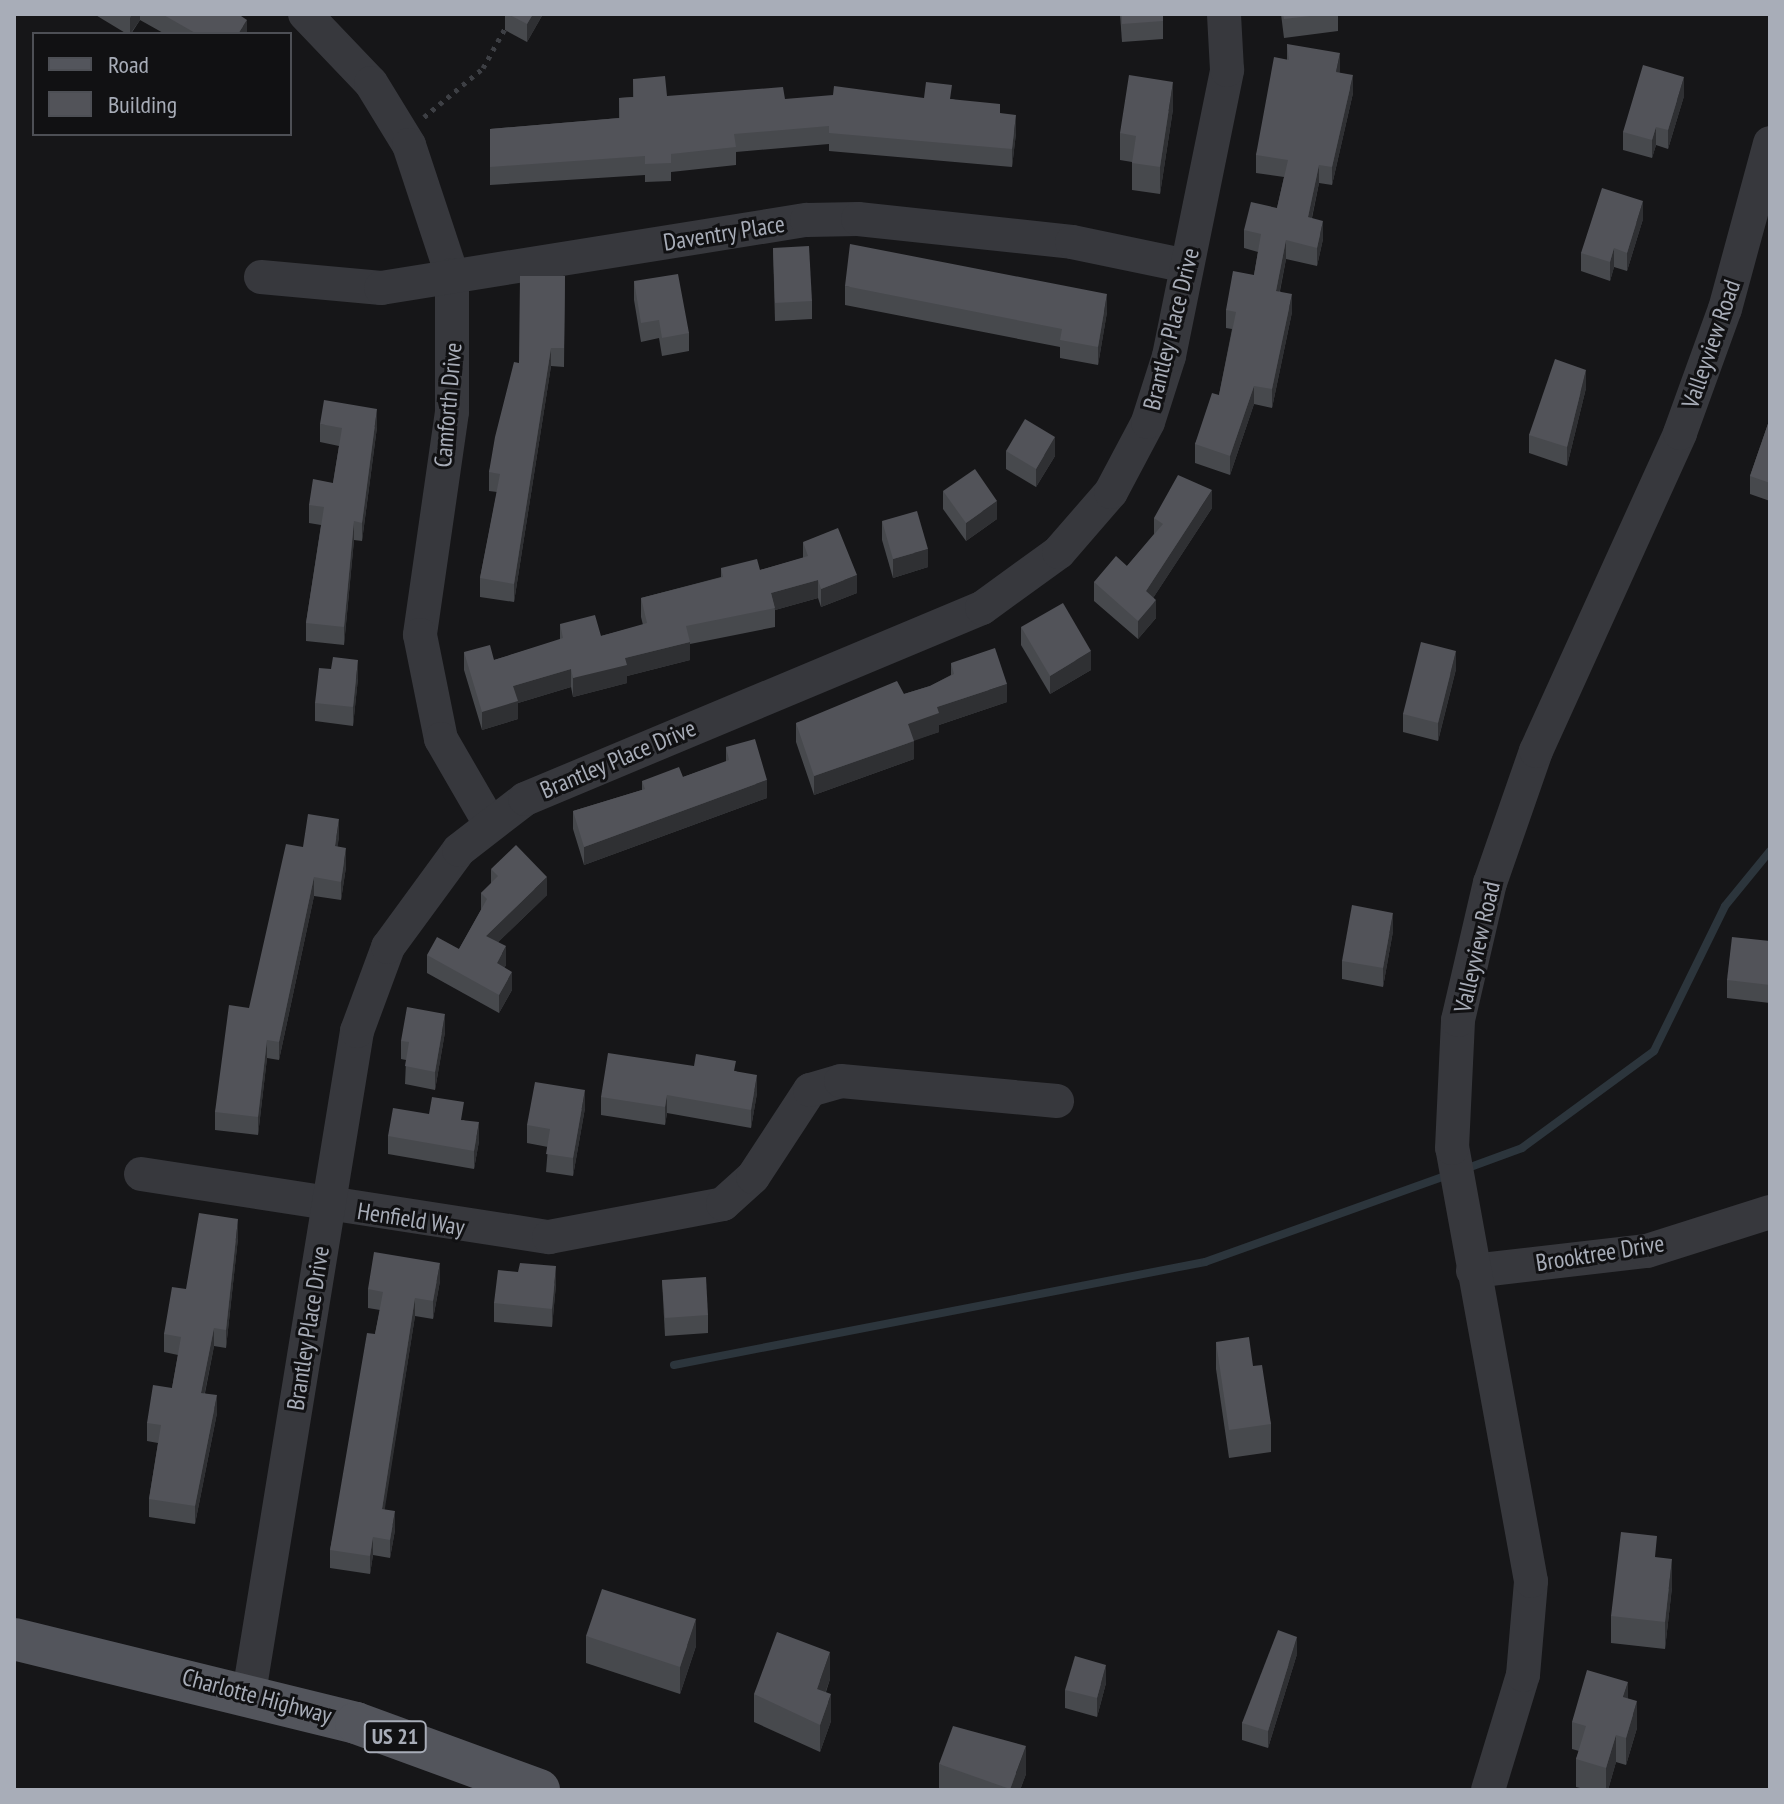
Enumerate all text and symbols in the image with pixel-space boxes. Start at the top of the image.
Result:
legend [32,32,292,136]
text: Road [108,49,149,80]
text: Building [108,89,177,120]
street label: Daventry Place [661,209,787,257]
street label: Brantley Place Drive [1137,245,1205,413]
street label: Valleyview Road [1676,276,1746,412]
street label: Camforth Drive [428,341,468,469]
street label: Brantley Place Drive [536,713,700,805]
street label: Valleyview Road [1448,878,1506,1016]
street label: Henfield Way [355,1196,467,1242]
street label: Brooktree Drive [1534,1229,1666,1277]
street label: Brantley Place Drive [281,1243,335,1413]
street label: Charlotte Highway [179,1662,335,1730]
road number: US 21 [363,1719,427,1755]

